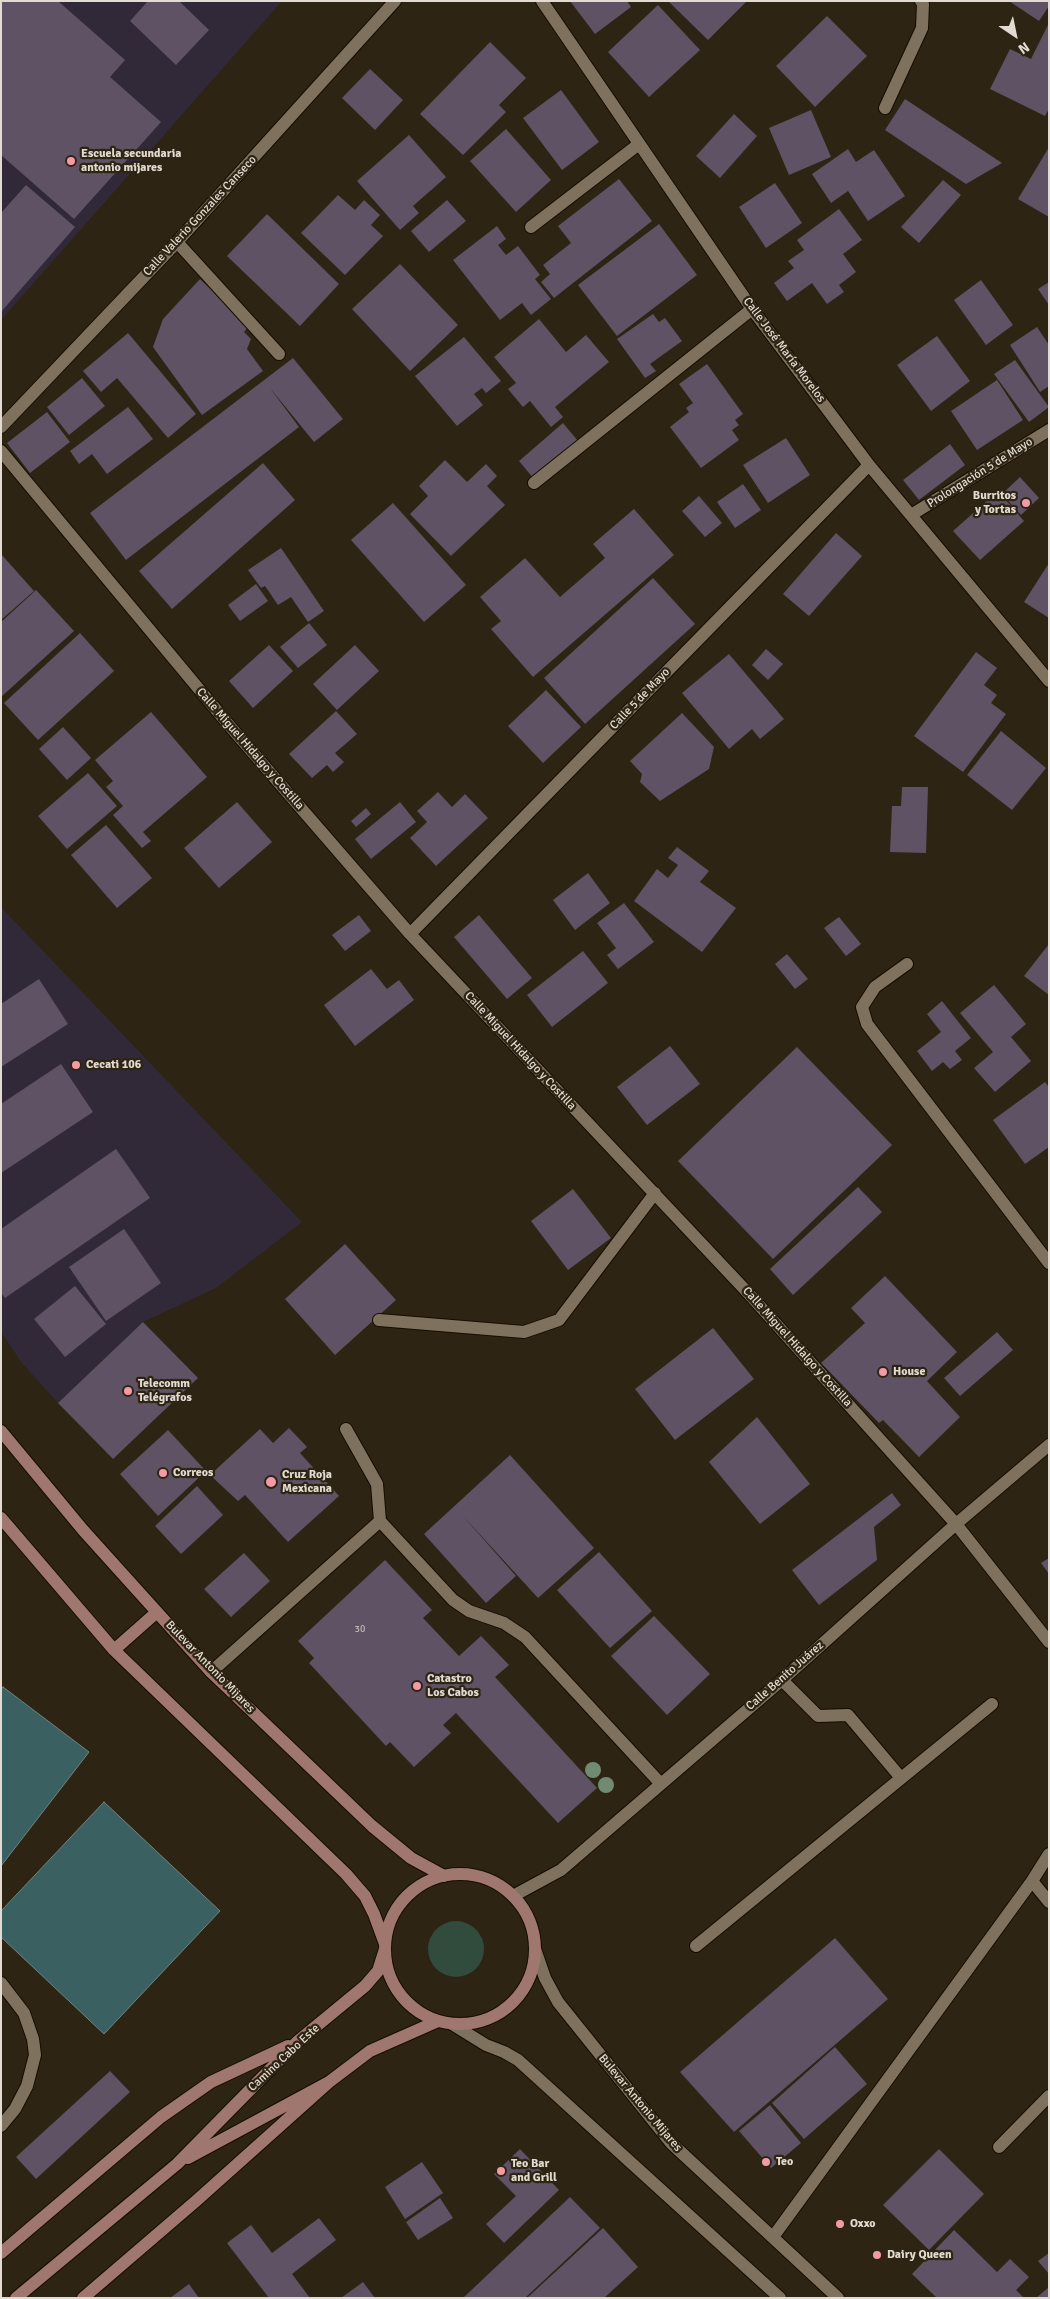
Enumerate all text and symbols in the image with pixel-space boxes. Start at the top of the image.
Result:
north arrow [990,10,1040,60]
text: N [1015,38,1032,58]
place label: Escuela secundaria antonio mijares [81,147,181,175]
street label: Calle Valerio Gonzales Canseco [140,153,260,279]
marker: Escuela secundaria antonio mijares [65,155,77,167]
street label: Calle José María Morelos [740,295,828,405]
street label: Prolongación 5 de Mayo [925,435,1035,511]
place label: Burritos y Tortas [973,489,1016,517]
marker: Burritos y Tortas [1020,497,1032,509]
street label: Calle 5 de Mayo [607,665,673,733]
street label: Calle Miguel Hidalgo y Costilla [193,685,307,813]
street label: Calle Miguel Hidalgo y Costilla [461,989,579,1113]
place label: Cecati 106 [86,1058,141,1072]
marker: Cecati 106 [70,1059,82,1071]
street label: Calle Miguel Hidalgo y Costilla [739,1284,855,1410]
place label: House [893,1365,925,1379]
marker: House [877,1366,889,1378]
place label: Telecomm Telégrafos [138,1377,192,1405]
marker: Telecomm Telégrafos [122,1385,134,1397]
place label: Correos [173,1466,213,1480]
marker: Correos [157,1467,169,1479]
place label: Cruz Roja Mexicana [282,1468,332,1496]
marker: Cruz Roja Mexicana [264,1475,278,1489]
street label: Bulevar Antonio Mijares [162,1618,258,1716]
house number: 30 [355,1623,365,1635]
street label: Calle Benito Juárez [743,1638,827,1714]
place label: Catastro Los Cabos [427,1672,479,1700]
marker: Catastro Los Cabos [411,1680,423,1692]
street label: Camino Cabo Este [245,2021,323,2095]
street label: Bulevar Antonio Mijares [595,2052,685,2154]
place label: Teo [776,2155,793,2169]
marker: Teo [760,2156,772,2168]
place label: Teo Bar and Grill [511,2157,557,2185]
marker: Teo Bar and Grill [495,2165,507,2177]
place label: Oxxo [850,2217,876,2231]
marker: Oxxo [834,2218,846,2230]
place label: Dairy Queen [887,2248,952,2262]
marker: Dairy Queen [871,2249,883,2261]

